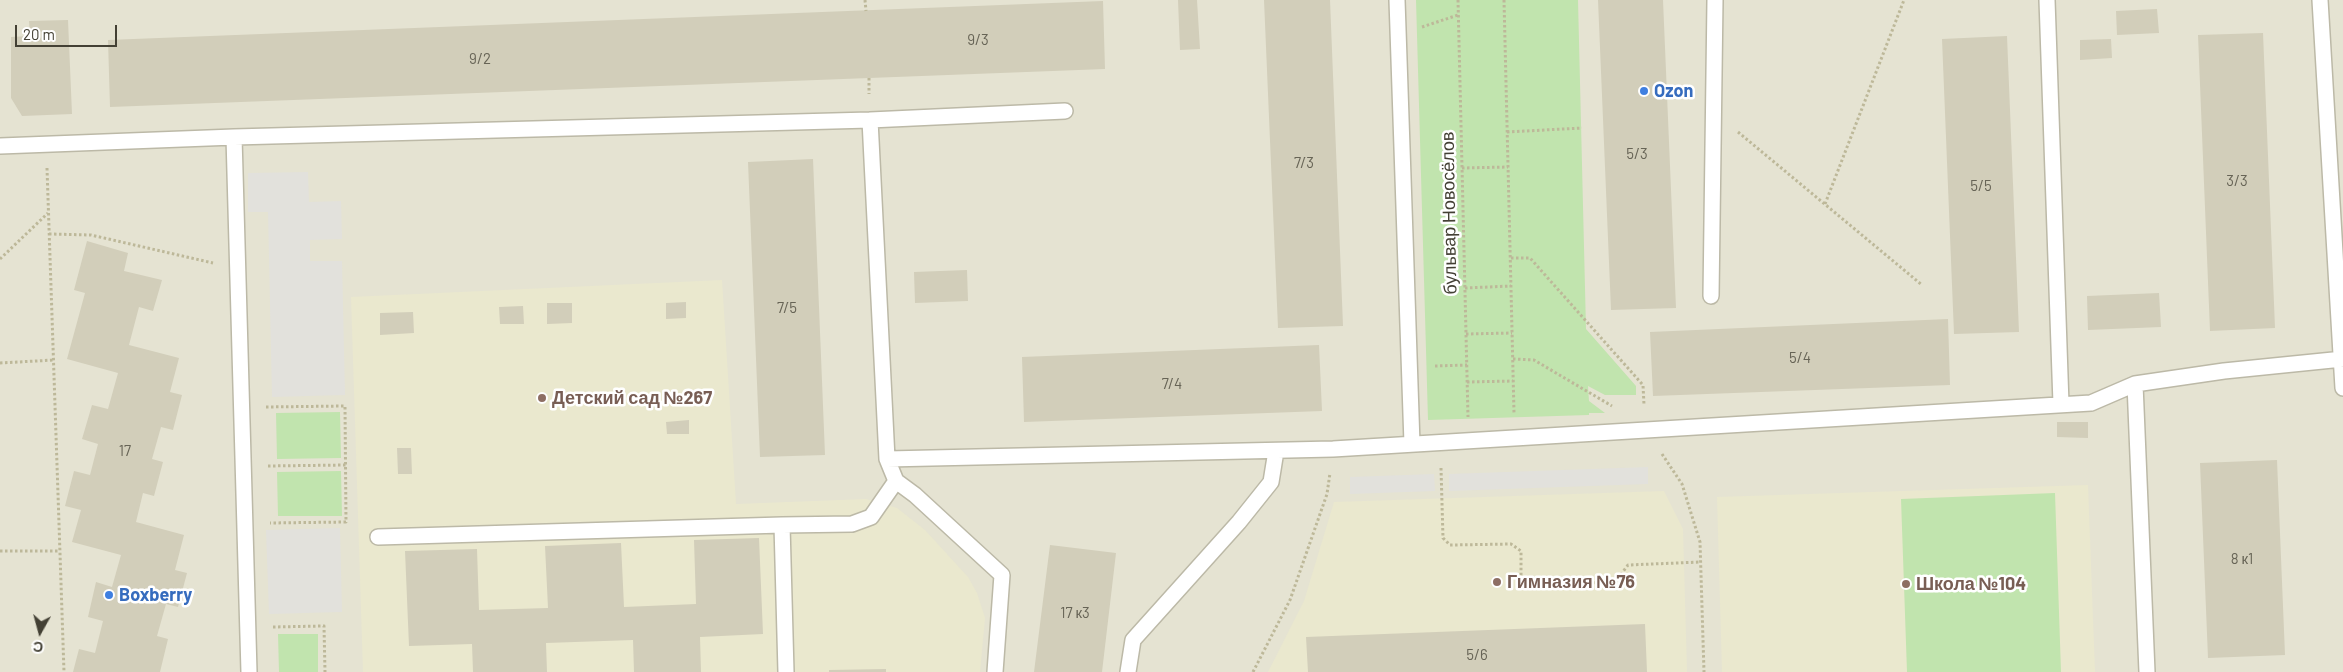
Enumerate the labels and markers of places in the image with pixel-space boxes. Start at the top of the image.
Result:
place label: Ozon [1654,80,1693,102]
marker: Ozon [1638,85,1650,97]
place label: Детский сад №267 [552,387,712,409]
marker: Детский сад №267 [536,392,548,404]
place label: Гимназия №76 [1507,571,1635,593]
place label: Школа №104 [1916,573,2026,595]
marker: Гимназия №76 [1491,576,1503,588]
marker: Школа №104 [1900,578,1912,590]
place label: Boxberry [119,584,192,606]
marker: Boxberry [103,589,115,601]

